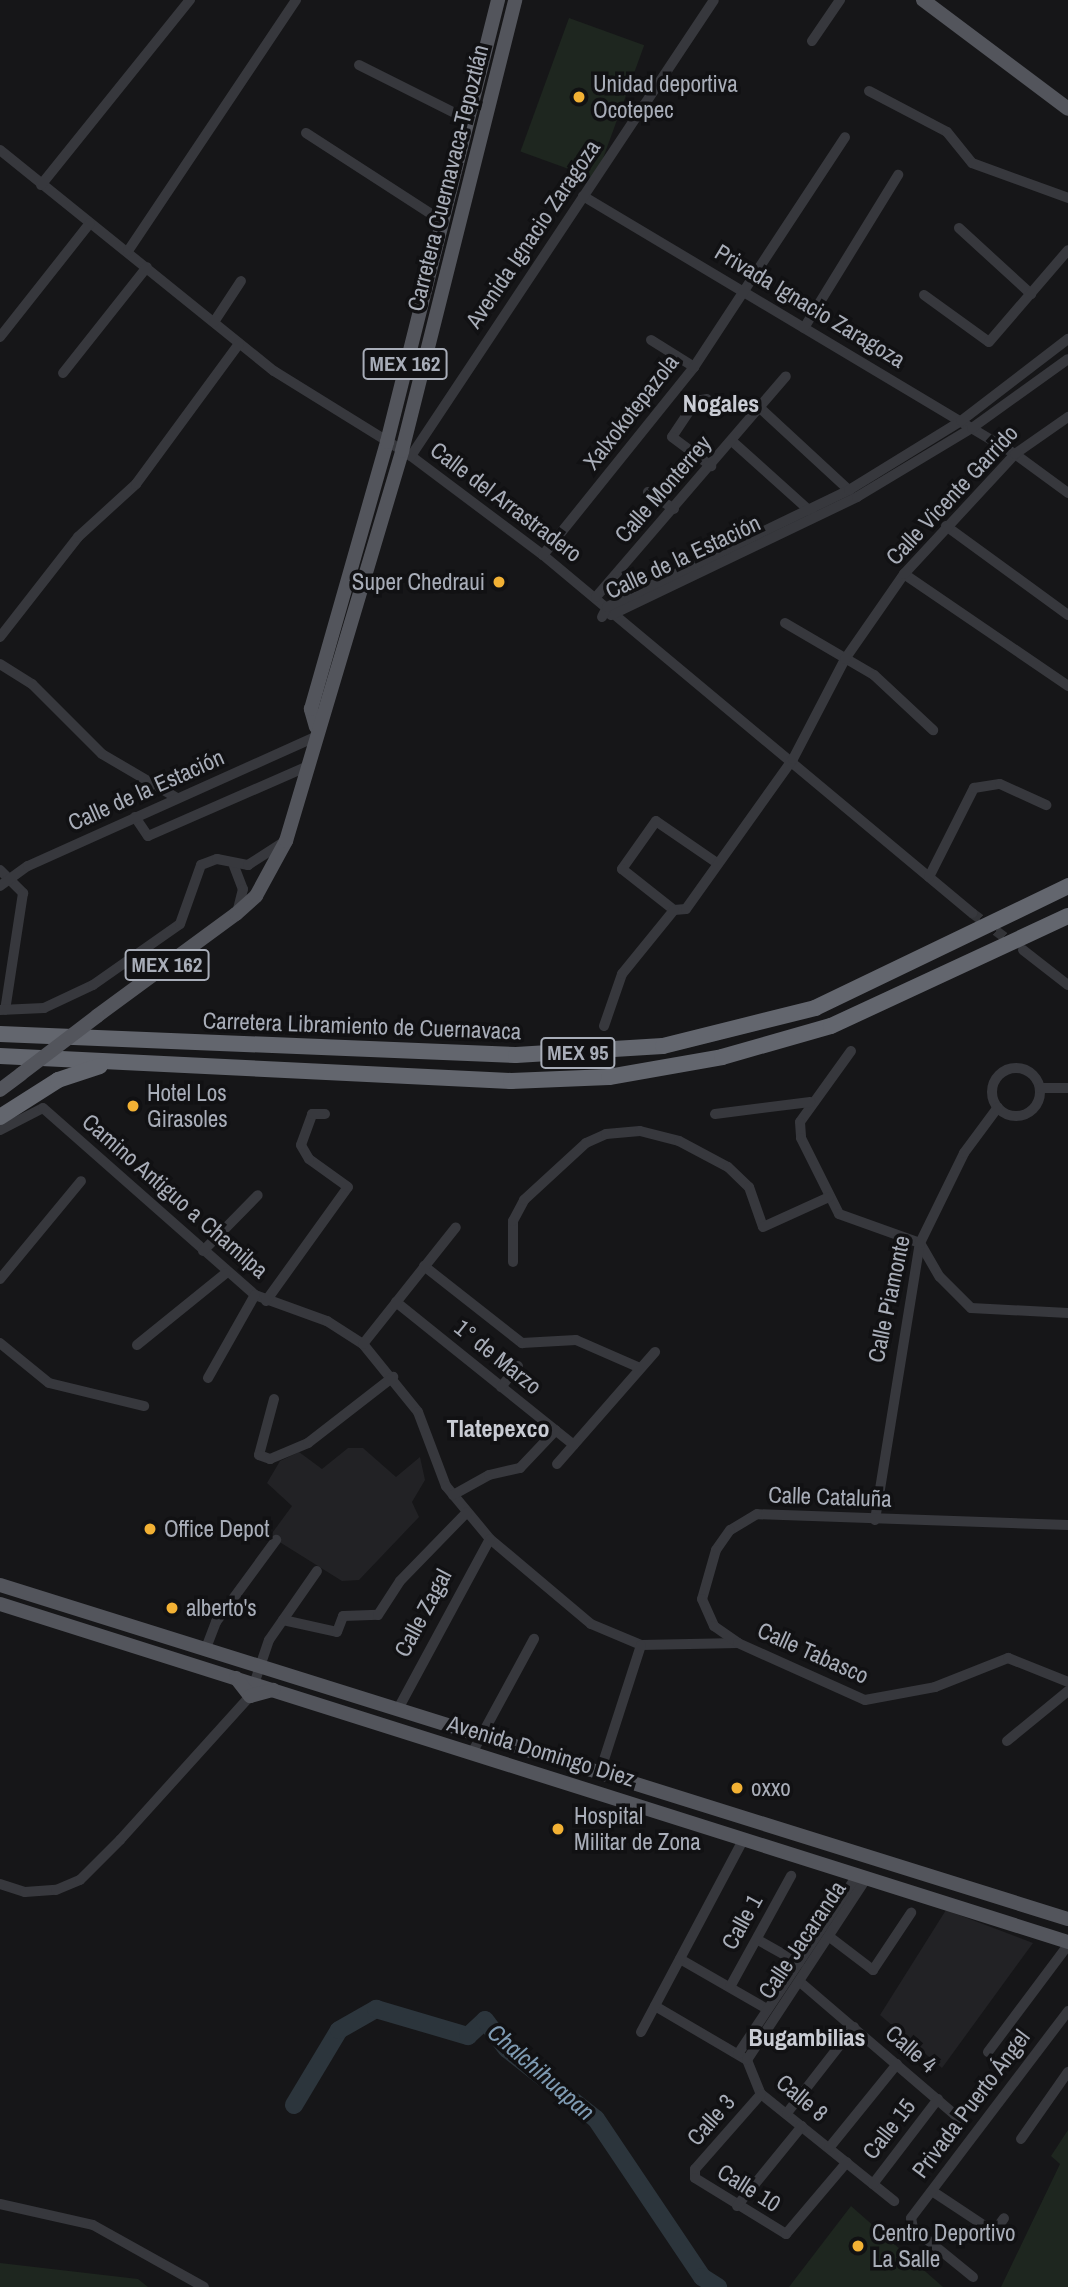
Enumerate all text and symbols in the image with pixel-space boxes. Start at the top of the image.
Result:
street label: Carretera Cuernavaca-Tepoztlán [402,42,494,314]
place label: Unidad deportiva Ocotepec [593,70,738,124]
marker: Unidad deportiva Ocotepec [571,89,587,105]
street label: Avenida Ignacio Zaragoza [460,135,606,333]
street label: Privada Ignacio Zaragoza [710,238,910,374]
road number: MEX 162 [361,346,449,382]
street label: Xalxokotepazola [578,349,684,475]
district label: Nogales [683,390,759,418]
street label: Calle Vicente Garrido [880,419,1024,571]
street label: Calle Monterrey [609,430,717,548]
street label: Calle del Arrastradero [424,436,588,568]
street label: Calle de la Estación [601,509,765,605]
place label: Super Chedraui [352,568,485,596]
marker: Super Chedraui [491,574,507,590]
street label: Calle de la Estación [64,743,228,837]
road number: MEX 162 [123,948,211,982]
street label: Carretera Libramiento de Cuernavaca [202,1007,522,1045]
road number: MEX 95 [540,1036,616,1070]
place label: Hotel Los Girasoles [147,1079,228,1133]
marker: Hotel Los Girasoles [125,1098,141,1114]
street label: Camino Antiguo a Chamilpa [76,1108,274,1284]
street label: Calle Piamonte [862,1233,916,1365]
street label: 1° de Marzo [449,1314,547,1400]
district label: Tlatepexco [447,1415,549,1443]
street label: Calle Cataluña [768,1481,892,1513]
place label: Office Depot [164,1515,270,1543]
marker: Office Depot [142,1521,158,1537]
street label: Calle Zagal [388,1564,458,1662]
place label: alberto's [186,1594,257,1622]
marker: alberto's [164,1600,180,1616]
street label: Calle Tabasco [753,1616,873,1690]
street label: Avenida Domingo Diez [444,1709,638,1793]
place label: oxxo [751,1774,791,1802]
marker: oxxo [729,1780,745,1796]
place label: Hospital Militar de Zona [574,1802,701,1856]
marker: Hospital Militar de Zona [548,1819,568,1839]
street label: Calle Jacaranda [752,1876,852,2004]
street label: Calle 1 [716,1890,768,1954]
water label: Chalchihuapan [482,2018,600,2126]
street label: Calle 4 [880,2019,942,2079]
district label: Bugambilias [748,2024,866,2052]
street label: Privada Puerto Ángel [906,2024,1036,2184]
street label: Calle 8 [771,2069,833,2127]
street label: Calle 3 [681,2089,741,2151]
street label: Calle 15 [857,2093,921,2165]
street label: Calle 10 [712,2158,786,2218]
place label: Centro Deportivo La Salle [872,2219,1016,2273]
marker: Centro Deportivo La Salle [850,2238,866,2254]

